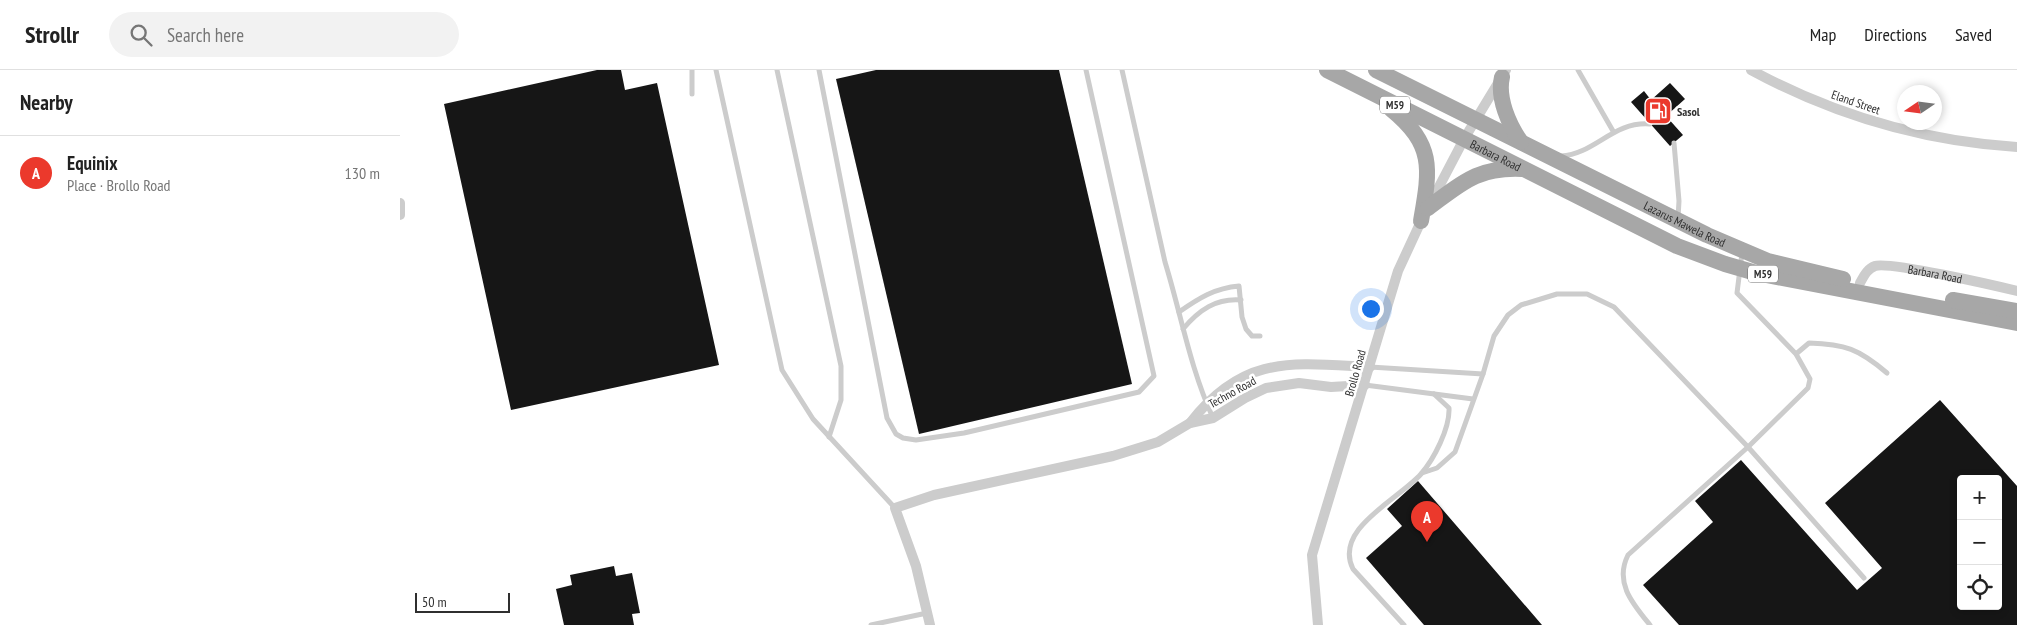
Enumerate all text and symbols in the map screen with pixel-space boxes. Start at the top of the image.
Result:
search box [109,12,459,57]
text: Strollr [25,19,79,50]
icon: search [127,21,155,49]
text: Search here [167,23,244,47]
text: Map [1810,23,1836,46]
text: Directions [1864,23,1927,46]
text: Saved [1955,23,1992,46]
north arrow [1897,85,1942,130]
street label: Eland Street [1830,87,1883,118]
text: Nearby [20,89,73,116]
road number: M59 [1380,96,1410,114]
fuel station icon: Sasol [1643,96,1673,126]
place label: Sasol [1677,104,1700,119]
street label: Barbara Road [1468,136,1524,174]
text: Equinix [67,151,117,175]
text: A [32,163,40,183]
text: 130 m [345,163,380,183]
text: Place · Brollo Road [67,175,170,195]
street label: Lazarus Mawela Road [1642,197,1728,250]
street label: Barbara Road [1907,261,1964,286]
road number: M59 [1748,265,1778,282]
your location [1358,296,1384,322]
street label: Brollo Road [1341,348,1369,398]
street label: Techno Road [1206,373,1258,411]
map controls [1957,475,2002,610]
button: + [1957,475,2002,520]
pin: A [1411,501,1443,542]
button: − [1957,520,2002,565]
button: locate [1957,565,2002,610]
scale bar [415,590,510,613]
text: 50 m [422,593,447,611]

